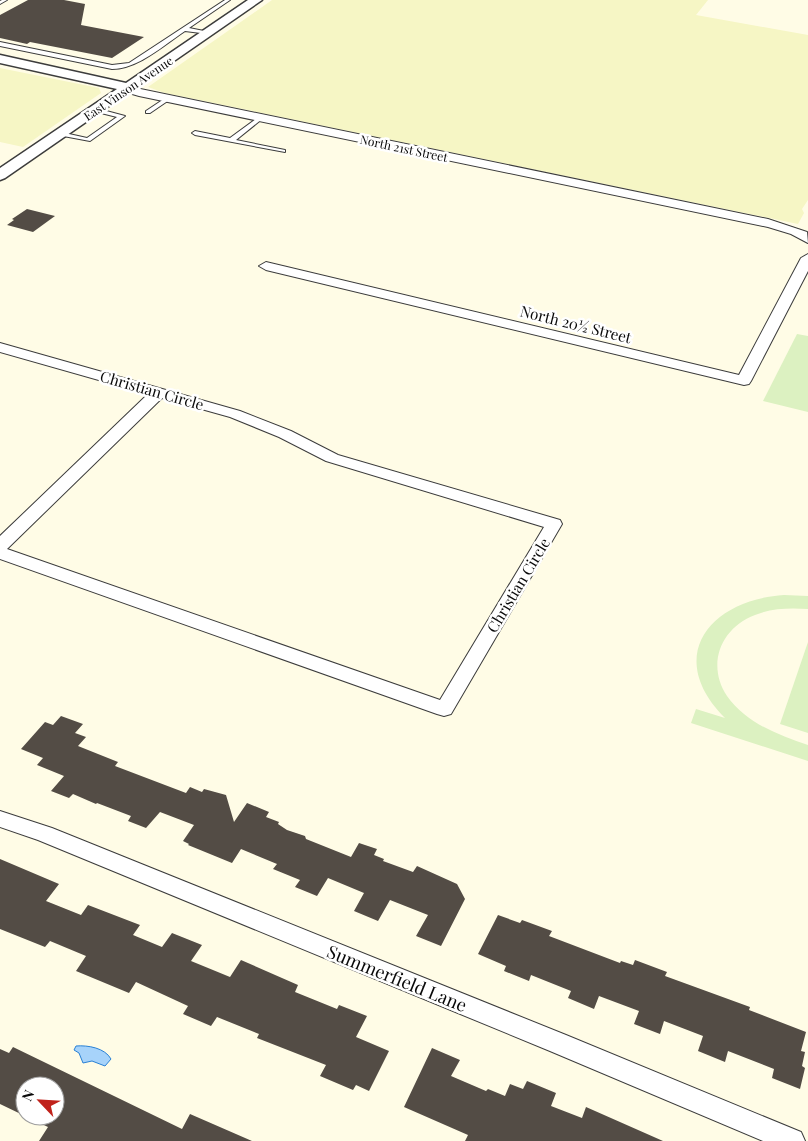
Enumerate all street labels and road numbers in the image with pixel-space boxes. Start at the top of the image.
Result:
street label: East Vinson Avenue [80,52,176,124]
street label: North 21st Street [359,131,450,165]
street label: North 20½ Street [518,301,634,348]
street label: Christian Circle [98,366,206,414]
street label: Christian Circle [482,534,554,636]
street label: Summerfield Lane [324,939,470,1017]

